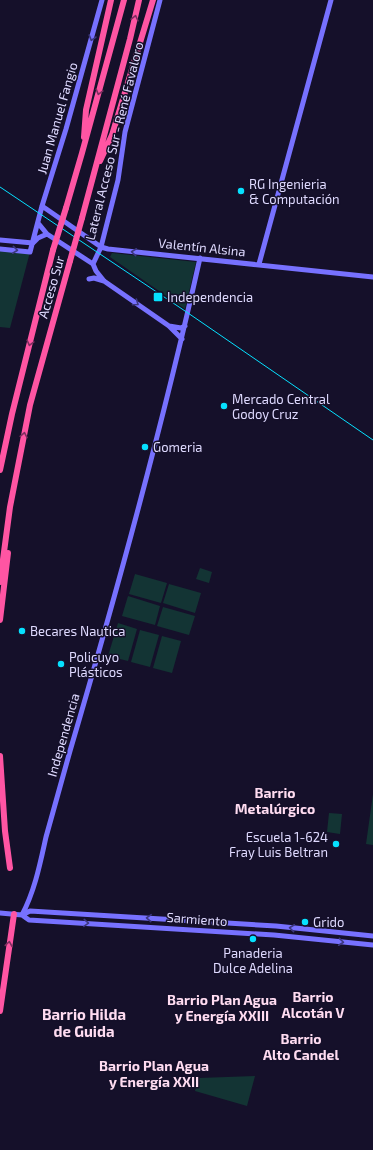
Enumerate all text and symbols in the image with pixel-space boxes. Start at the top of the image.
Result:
one-way arrow [131,15,139,21]
one-way arrow [88,34,96,41]
street label: Lateral Acceso Sur - René Favaloro [82,40,146,242]
street label: Juan Manuel Fangio [33,60,81,176]
one-way arrow [95,88,104,95]
place label: RG Ingenieria & Computación [249,176,340,207]
marker: RG Ingenieria & Computación [236,186,246,196]
street label: Valentín Alsina [157,234,247,260]
one-way arrow [12,246,18,255]
one-way arrow [131,247,137,256]
street label: Acceso Sur [34,254,68,320]
place label: Independencia [167,289,253,305]
marker: Independencia [152,291,164,303]
one-way arrow [132,298,139,306]
one-way arrow [27,339,35,346]
place label: Mercado Central Godoy Cruz [232,391,330,422]
marker: Mercado Central Godoy Cruz [219,401,229,411]
one-way arrow [19,432,27,439]
place label: Gomeria [153,439,203,455]
marker: Gomeria [140,442,150,452]
place label: Becares Nautica [30,623,125,639]
marker: Becares Nautica [17,626,27,636]
place label: Policuyo Plásticos [69,649,123,680]
marker: Policuyo Plásticos [56,659,66,669]
street label: Independencia [43,691,83,779]
district label: Barrio Metalúrgico [235,784,315,817]
place label: Escuela 1-624 Fray Luis Beltran [229,829,328,860]
marker: Escuela 1-624 Fray Luis Beltran [331,839,341,849]
street label: Sarmiento [166,909,228,929]
one-way arrow [146,914,152,922]
place label: Grido [313,914,344,930]
marker: Grido [300,917,310,927]
one-way arrow [83,919,89,928]
one-way arrow [289,923,295,932]
marker: Panaderia Dulce Adelina [248,934,258,944]
one-way arrow [338,937,344,946]
one-way arrow [4,941,13,947]
place label: Panaderia Dulce Adelina [213,945,293,976]
district label: Barrio Alcotán V [282,988,344,1021]
district label: Barrio Plan Agua y Energía XXIII [167,991,277,1024]
district label: Barrio Hilda de Guida [42,1005,126,1040]
district label: Barrio Alto Candel [263,1030,339,1063]
district label: Barrio Plan Agua y Energía XXII [99,1057,209,1090]

